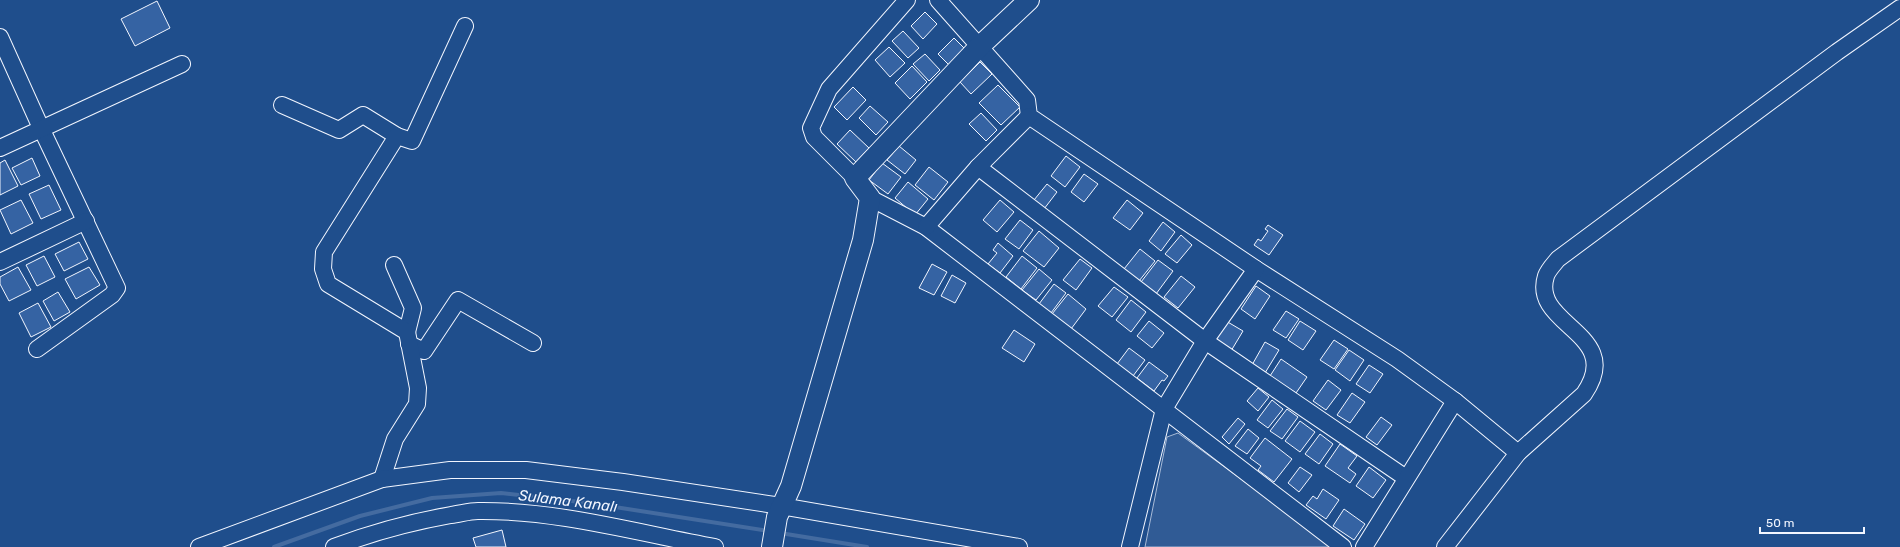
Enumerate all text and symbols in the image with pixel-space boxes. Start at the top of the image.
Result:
water label: Sulama Kanalı [518,486,619,516]
scale bar [1760,509,1864,535]
text: 50 m [1766,516,1794,530]

